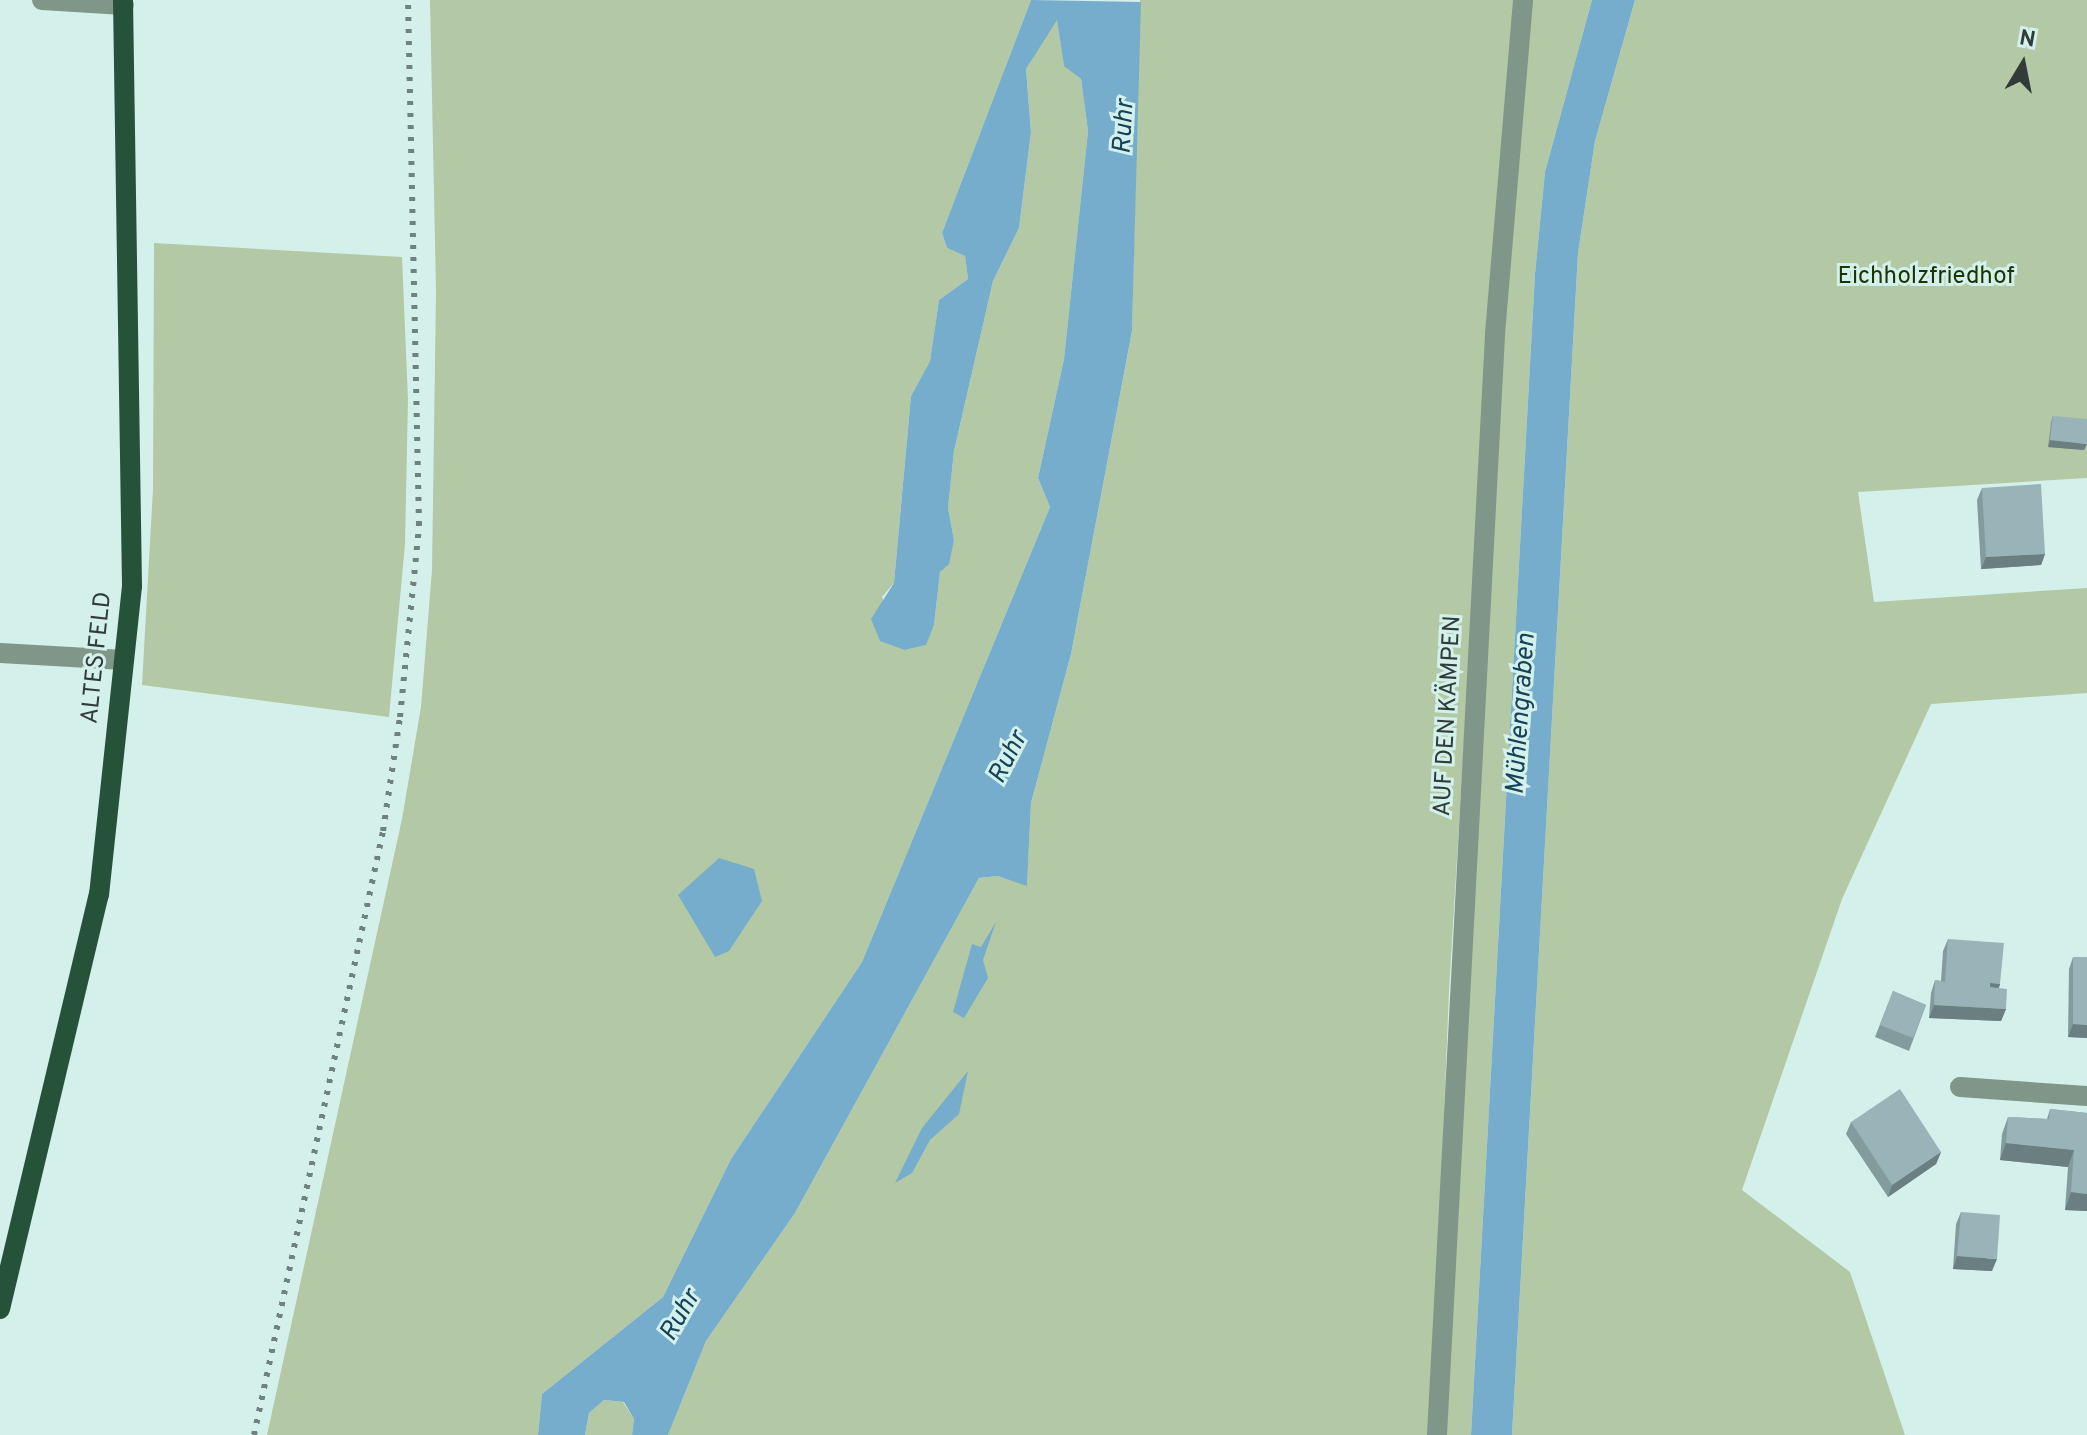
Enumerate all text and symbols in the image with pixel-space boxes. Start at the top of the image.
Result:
north arrow [1983,24,2063,104]
text: N [2017,25,2037,55]
water label: Ruhr [1108,99,1142,155]
park label: Eichholzfriedhof [1838,264,2014,292]
street label: ALTES FELD [77,590,119,726]
street label: AUF DEN KÄMPEN [1429,615,1469,817]
water label: Mühlengraben [1501,632,1543,796]
water label: Ruhr [983,727,1035,789]
water label: Ruhr [654,1285,708,1347]

